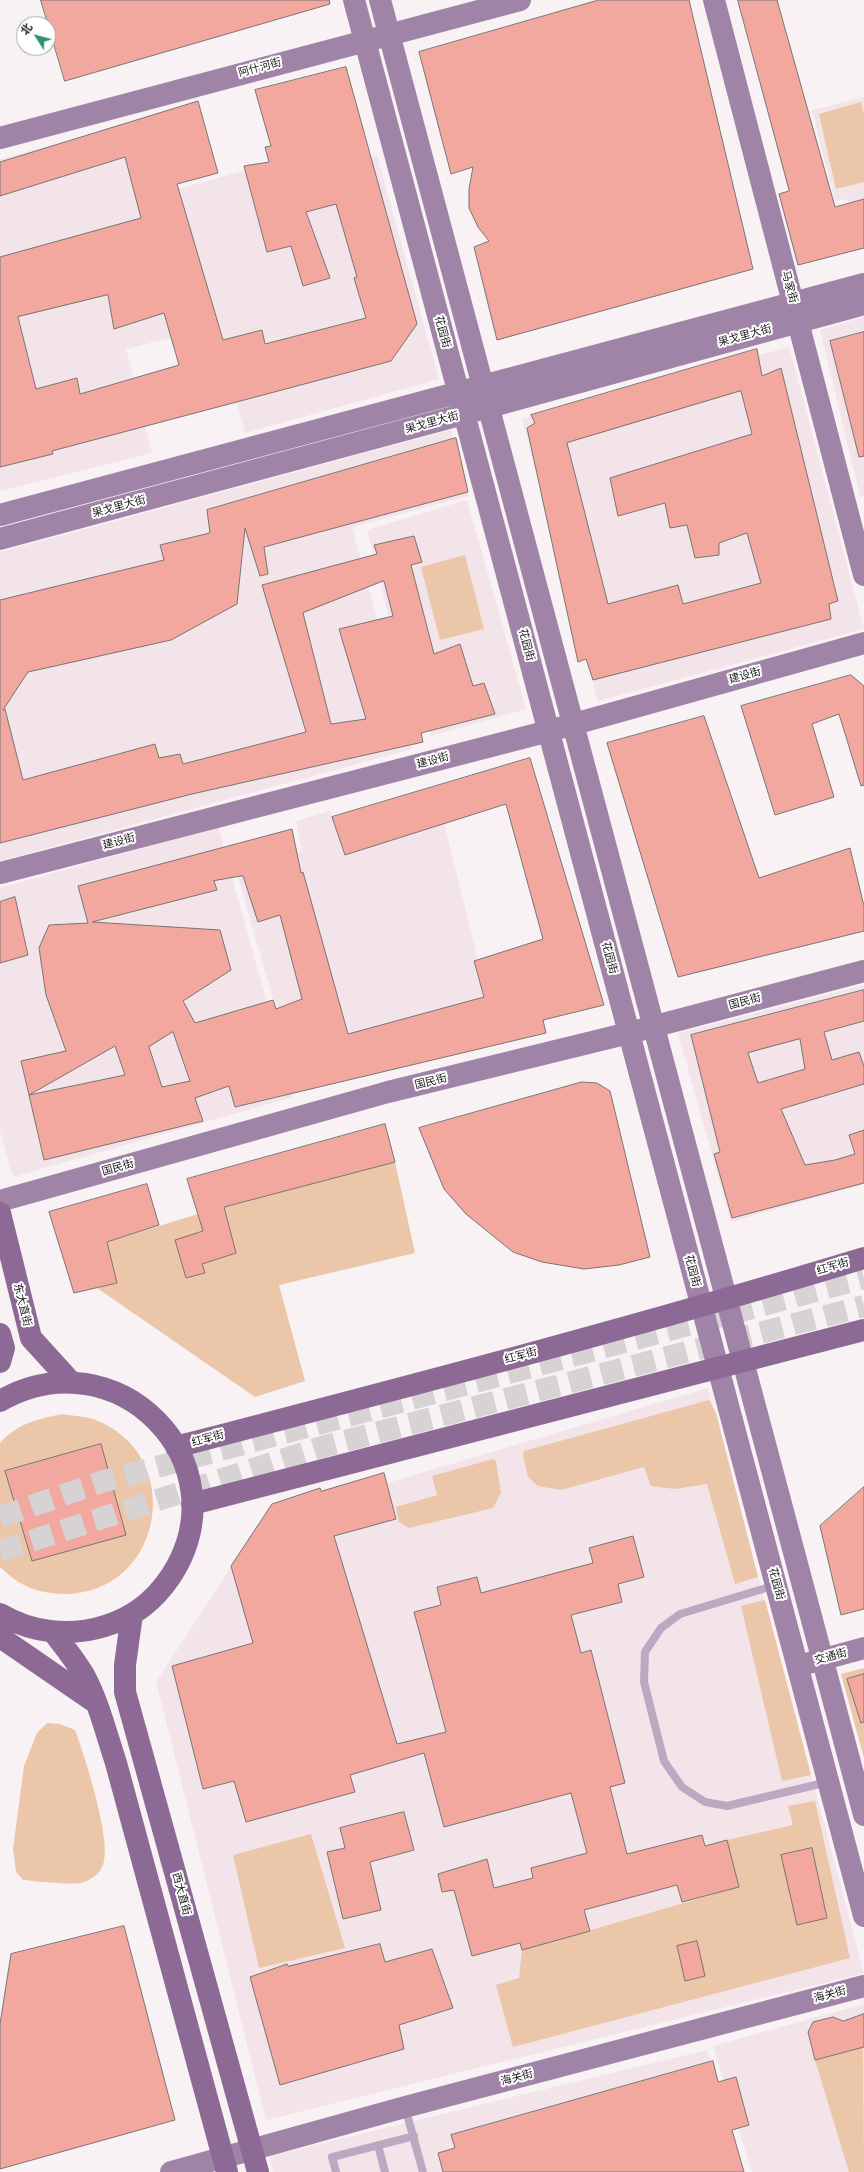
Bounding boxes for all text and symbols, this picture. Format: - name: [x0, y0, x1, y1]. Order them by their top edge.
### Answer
- north arrow: [16, 16, 56, 56]
- text: 北: [18, 21, 35, 38]
- street label: 阿什河街: [237, 56, 283, 80]
- street label: 马家街: [778, 269, 800, 305]
- street label: 花园街: [431, 314, 453, 350]
- street label: 果戈里大街: [717, 323, 773, 349]
- street label: 果戈里大街: [404, 410, 460, 436]
- street label: 果戈里大街: [91, 494, 147, 520]
- street label: 花园街: [515, 627, 537, 663]
- street label: 建设街: [727, 665, 763, 687]
- street label: 建设街: [415, 750, 451, 772]
- street label: 建设街: [101, 831, 137, 853]
- street label: 花园街: [598, 940, 620, 976]
- street label: 国民街: [727, 991, 763, 1013]
- street label: 国民街: [413, 1072, 449, 1092]
- street label: 国民街: [100, 1157, 136, 1179]
- street label: 花园街: [681, 1253, 703, 1289]
- street label: 红军街: [815, 1256, 851, 1278]
- street label: 东大直街: [10, 1282, 34, 1328]
- street label: 红军街: [503, 1345, 539, 1367]
- street label: 红军街: [190, 1428, 226, 1450]
- street label: 花园街: [765, 1566, 787, 1602]
- street label: 交通街: [813, 1646, 849, 1668]
- street label: 西大直街: [169, 1871, 193, 1917]
- street label: 海关街: [812, 1984, 848, 2006]
- street label: 海关街: [499, 2067, 535, 2089]

